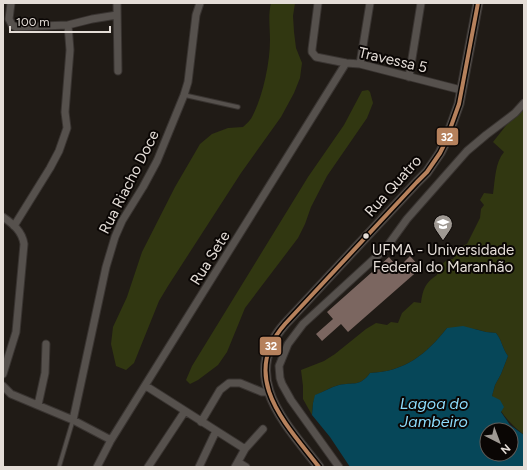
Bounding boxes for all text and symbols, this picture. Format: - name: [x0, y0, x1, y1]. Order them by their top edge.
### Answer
- scale bar: [10, 8, 110, 34]
- text: 100 m: [16, 15, 50, 29]
- street label: Travessa 5: [357, 43, 429, 77]
- street label: Rua Riacho Doce: [95, 127, 163, 237]
- line badge: 32: [436, 127, 459, 146]
- text: 32: [441, 131, 453, 144]
- street label: Rua Quatro: [361, 151, 425, 220]
- school or university icon: UFMA - Universidade Federal do Maranhão: [432, 213, 454, 241]
- street label: Rua Sete: [186, 228, 234, 288]
- unlabelled marker: [361, 231, 371, 241]
- place label: UFMA - Universidade Federal do Maranhão: [372, 241, 514, 276]
- line badge: 32: [259, 336, 282, 356]
- text: 32: [265, 340, 277, 353]
- water label: Lagoa do Jambeiro: [399, 394, 468, 431]
- north arrow: [479, 422, 519, 462]
- text: N: [498, 441, 513, 457]

